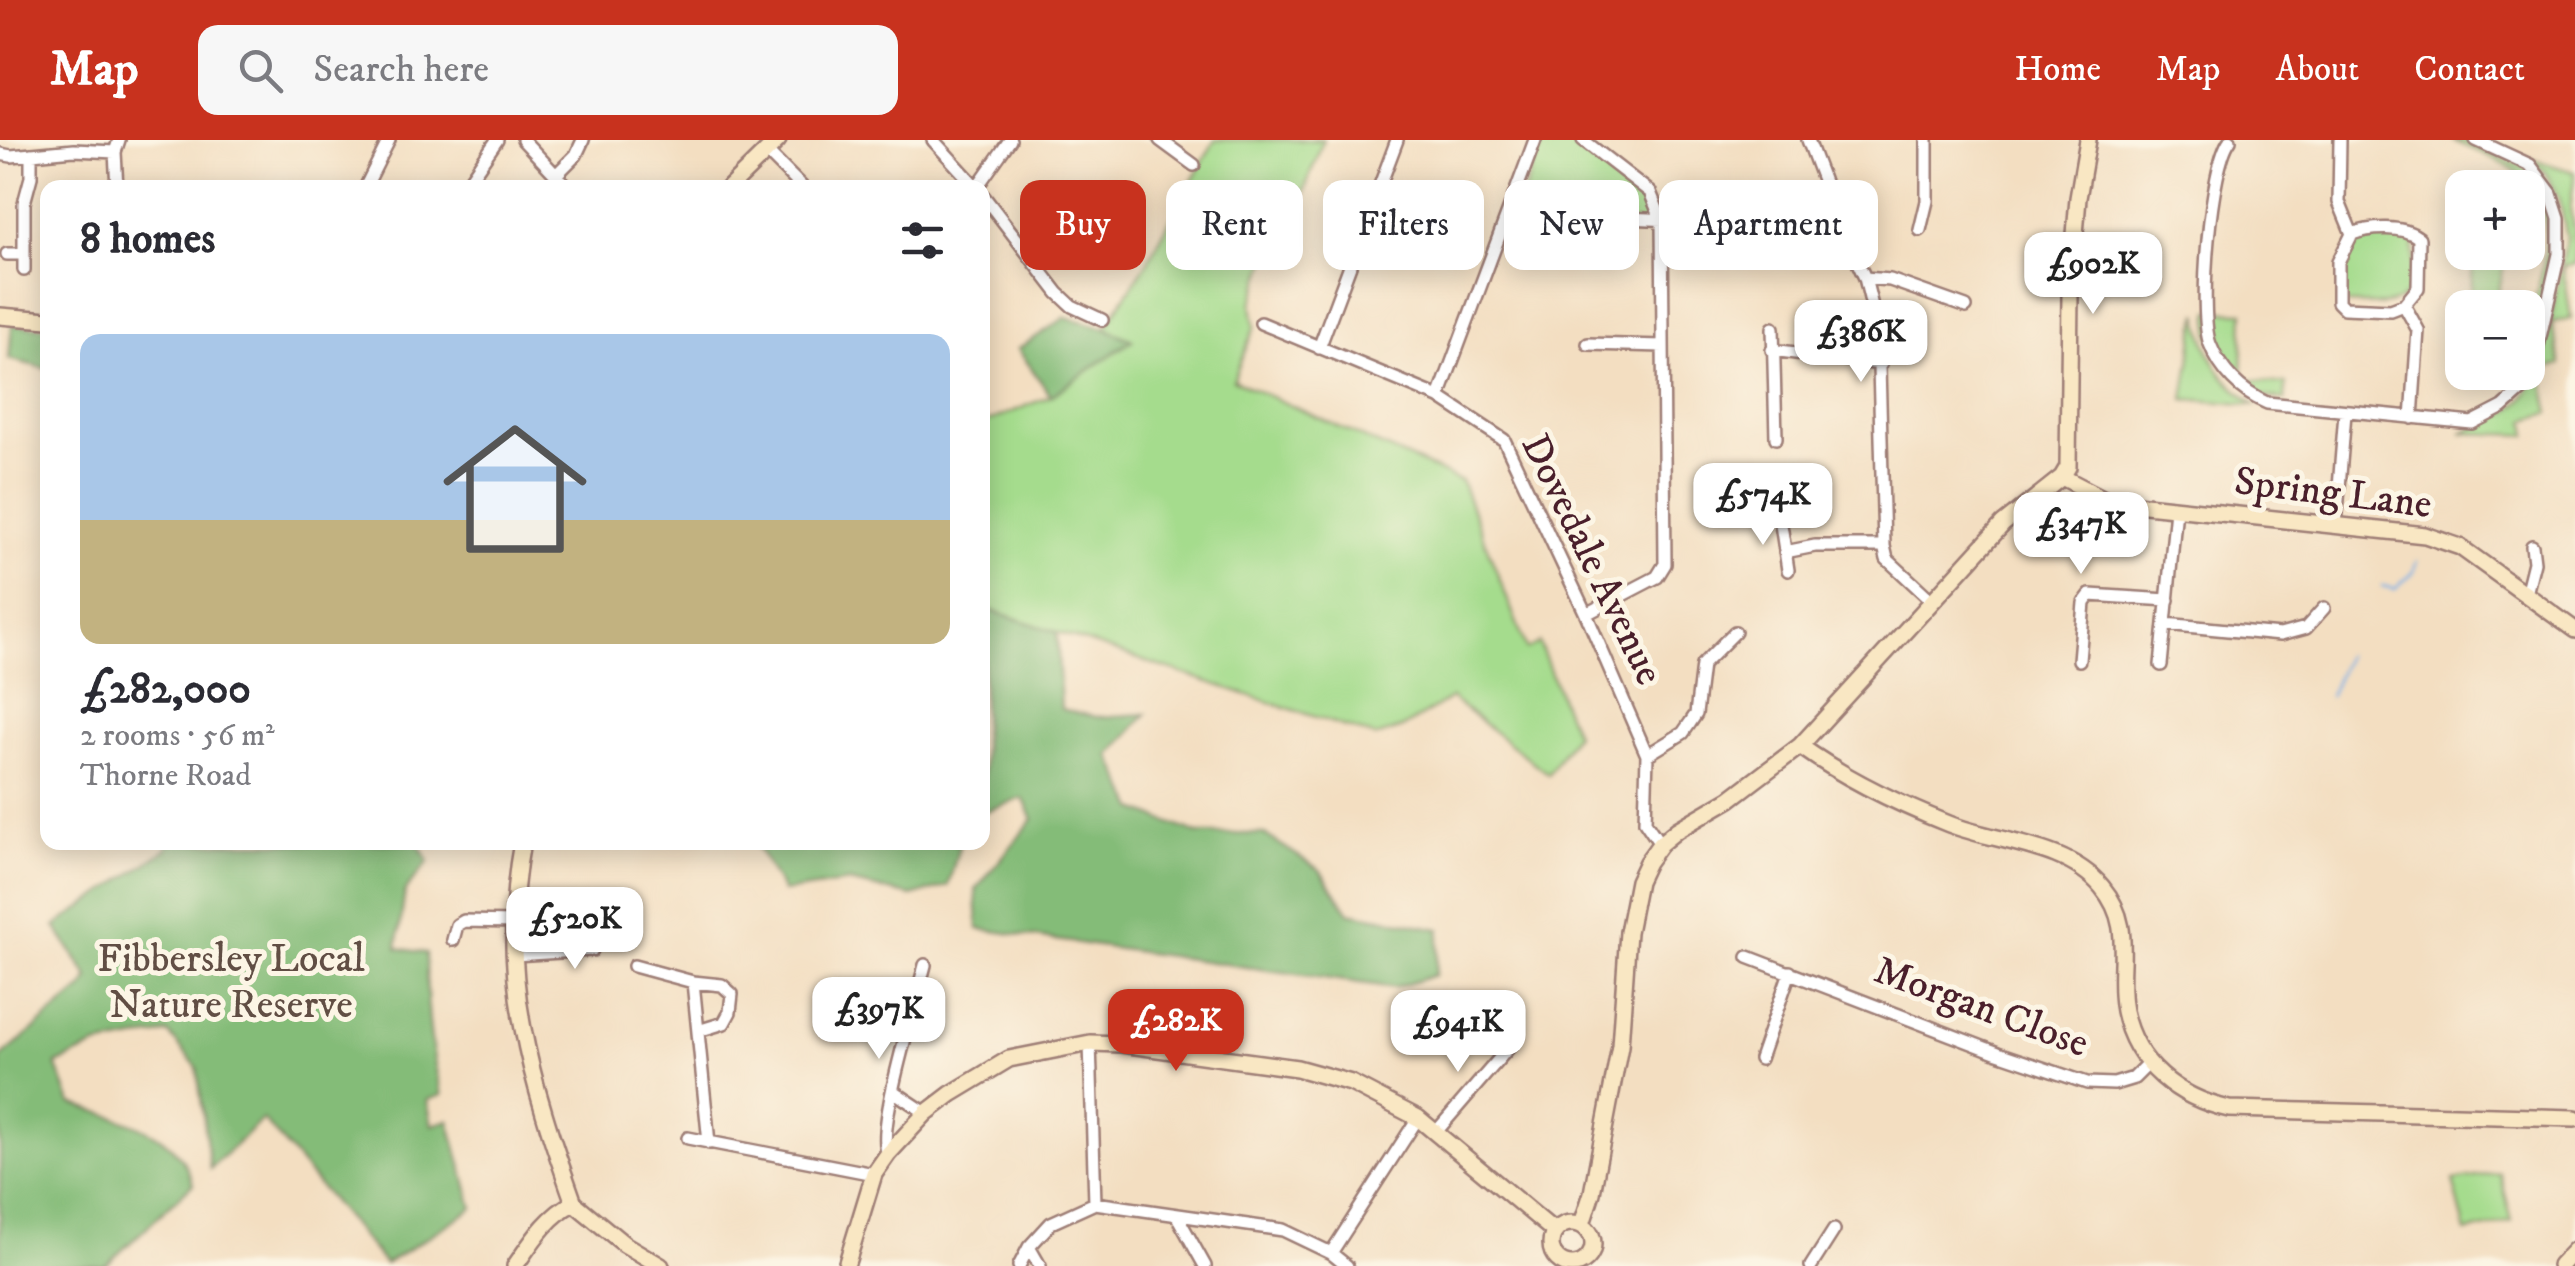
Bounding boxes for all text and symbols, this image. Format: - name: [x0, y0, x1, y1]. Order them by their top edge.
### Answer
- search box: [198, 25, 898, 115]
- text: Map: [50, 40, 138, 100]
- icon: search: [233, 43, 288, 98]
- text: Search here: [313, 46, 489, 94]
- text: Home: [2014, 48, 2101, 92]
- text: Map: [2156, 48, 2220, 92]
- text: About: [2275, 48, 2359, 92]
- text: Contact: [2414, 48, 2525, 92]
- map controls: [2445, 170, 2545, 390]
- button: +: [2445, 170, 2545, 270]
- chip: Buy: [1020, 180, 1146, 270]
- chip: Rent: [1166, 180, 1303, 270]
- chip: Filters: [1323, 180, 1484, 270]
- chip: New: [1504, 180, 1639, 270]
- chip: Apartment: [1659, 180, 1878, 270]
- icon: filters: [895, 213, 950, 268]
- text: 8 homes: [80, 214, 215, 266]
- pin: £902K: [2023, 232, 2163, 317]
- text: £902K: [2046, 244, 2140, 284]
- button: −: [2445, 290, 2545, 390]
- pin: £386K: [1791, 300, 1931, 385]
- text: £386K: [1816, 312, 1906, 352]
- icon: home: [425, 399, 605, 579]
- street label: Dovedale Avenue: [1509, 427, 1673, 693]
- street label: Spring Lane: [2232, 457, 2434, 531]
- pin: £574K: [1693, 463, 1833, 548]
- text: £574K: [1715, 475, 1811, 515]
- pin: £347K: [2011, 492, 2151, 577]
- text: £347K: [2036, 504, 2126, 544]
- text: £282,000: [80, 664, 251, 716]
- text: 2 rooms · 56 m²: [80, 716, 275, 756]
- text: Thorne Road: [80, 756, 251, 796]
- pin: £520K: [505, 887, 645, 972]
- text: £520K: [528, 899, 622, 939]
- park label: Fibbersley Local Nature Reserve: [97, 935, 365, 1031]
- street label: Morgan Close: [1867, 946, 2095, 1070]
- pin: £397K: [809, 977, 949, 1062]
- text: £397K: [834, 989, 924, 1029]
- pin: £282K: [1106, 989, 1246, 1074]
- pin: £941K: [1388, 990, 1528, 1075]
- text: £282K: [1130, 1001, 1222, 1041]
- text: £941K: [1413, 1002, 1503, 1042]

